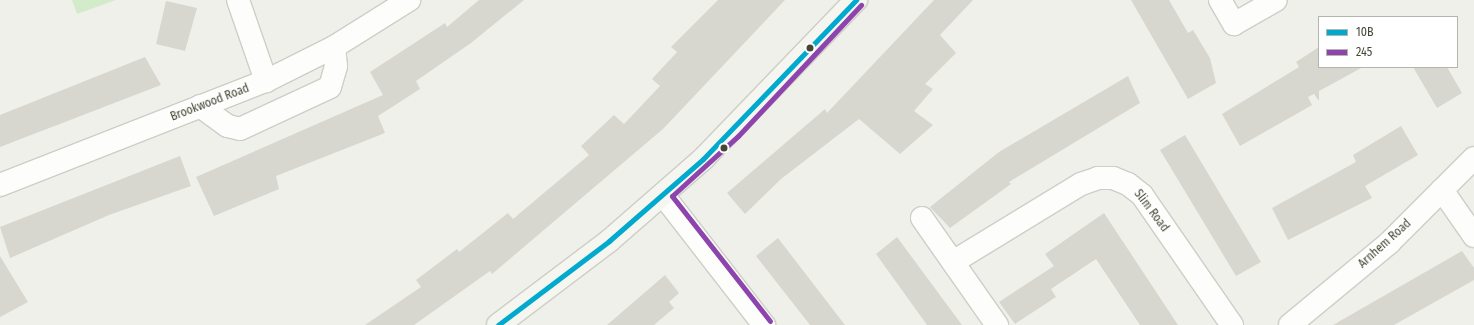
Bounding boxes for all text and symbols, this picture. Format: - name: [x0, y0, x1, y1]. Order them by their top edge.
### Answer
- legend: [1318, 16, 1458, 68]
- text: 10B: [1356, 25, 1374, 39]
- unlabelled marker: [805, 43, 815, 53]
- text: 245: [1356, 45, 1372, 59]
- street label: Brookwood Road: [169, 81, 251, 125]
- unlabelled marker: [719, 143, 729, 153]
- street label: Slim Road: [1130, 187, 1172, 235]
- street label: Arnhem Road: [1356, 217, 1414, 271]

